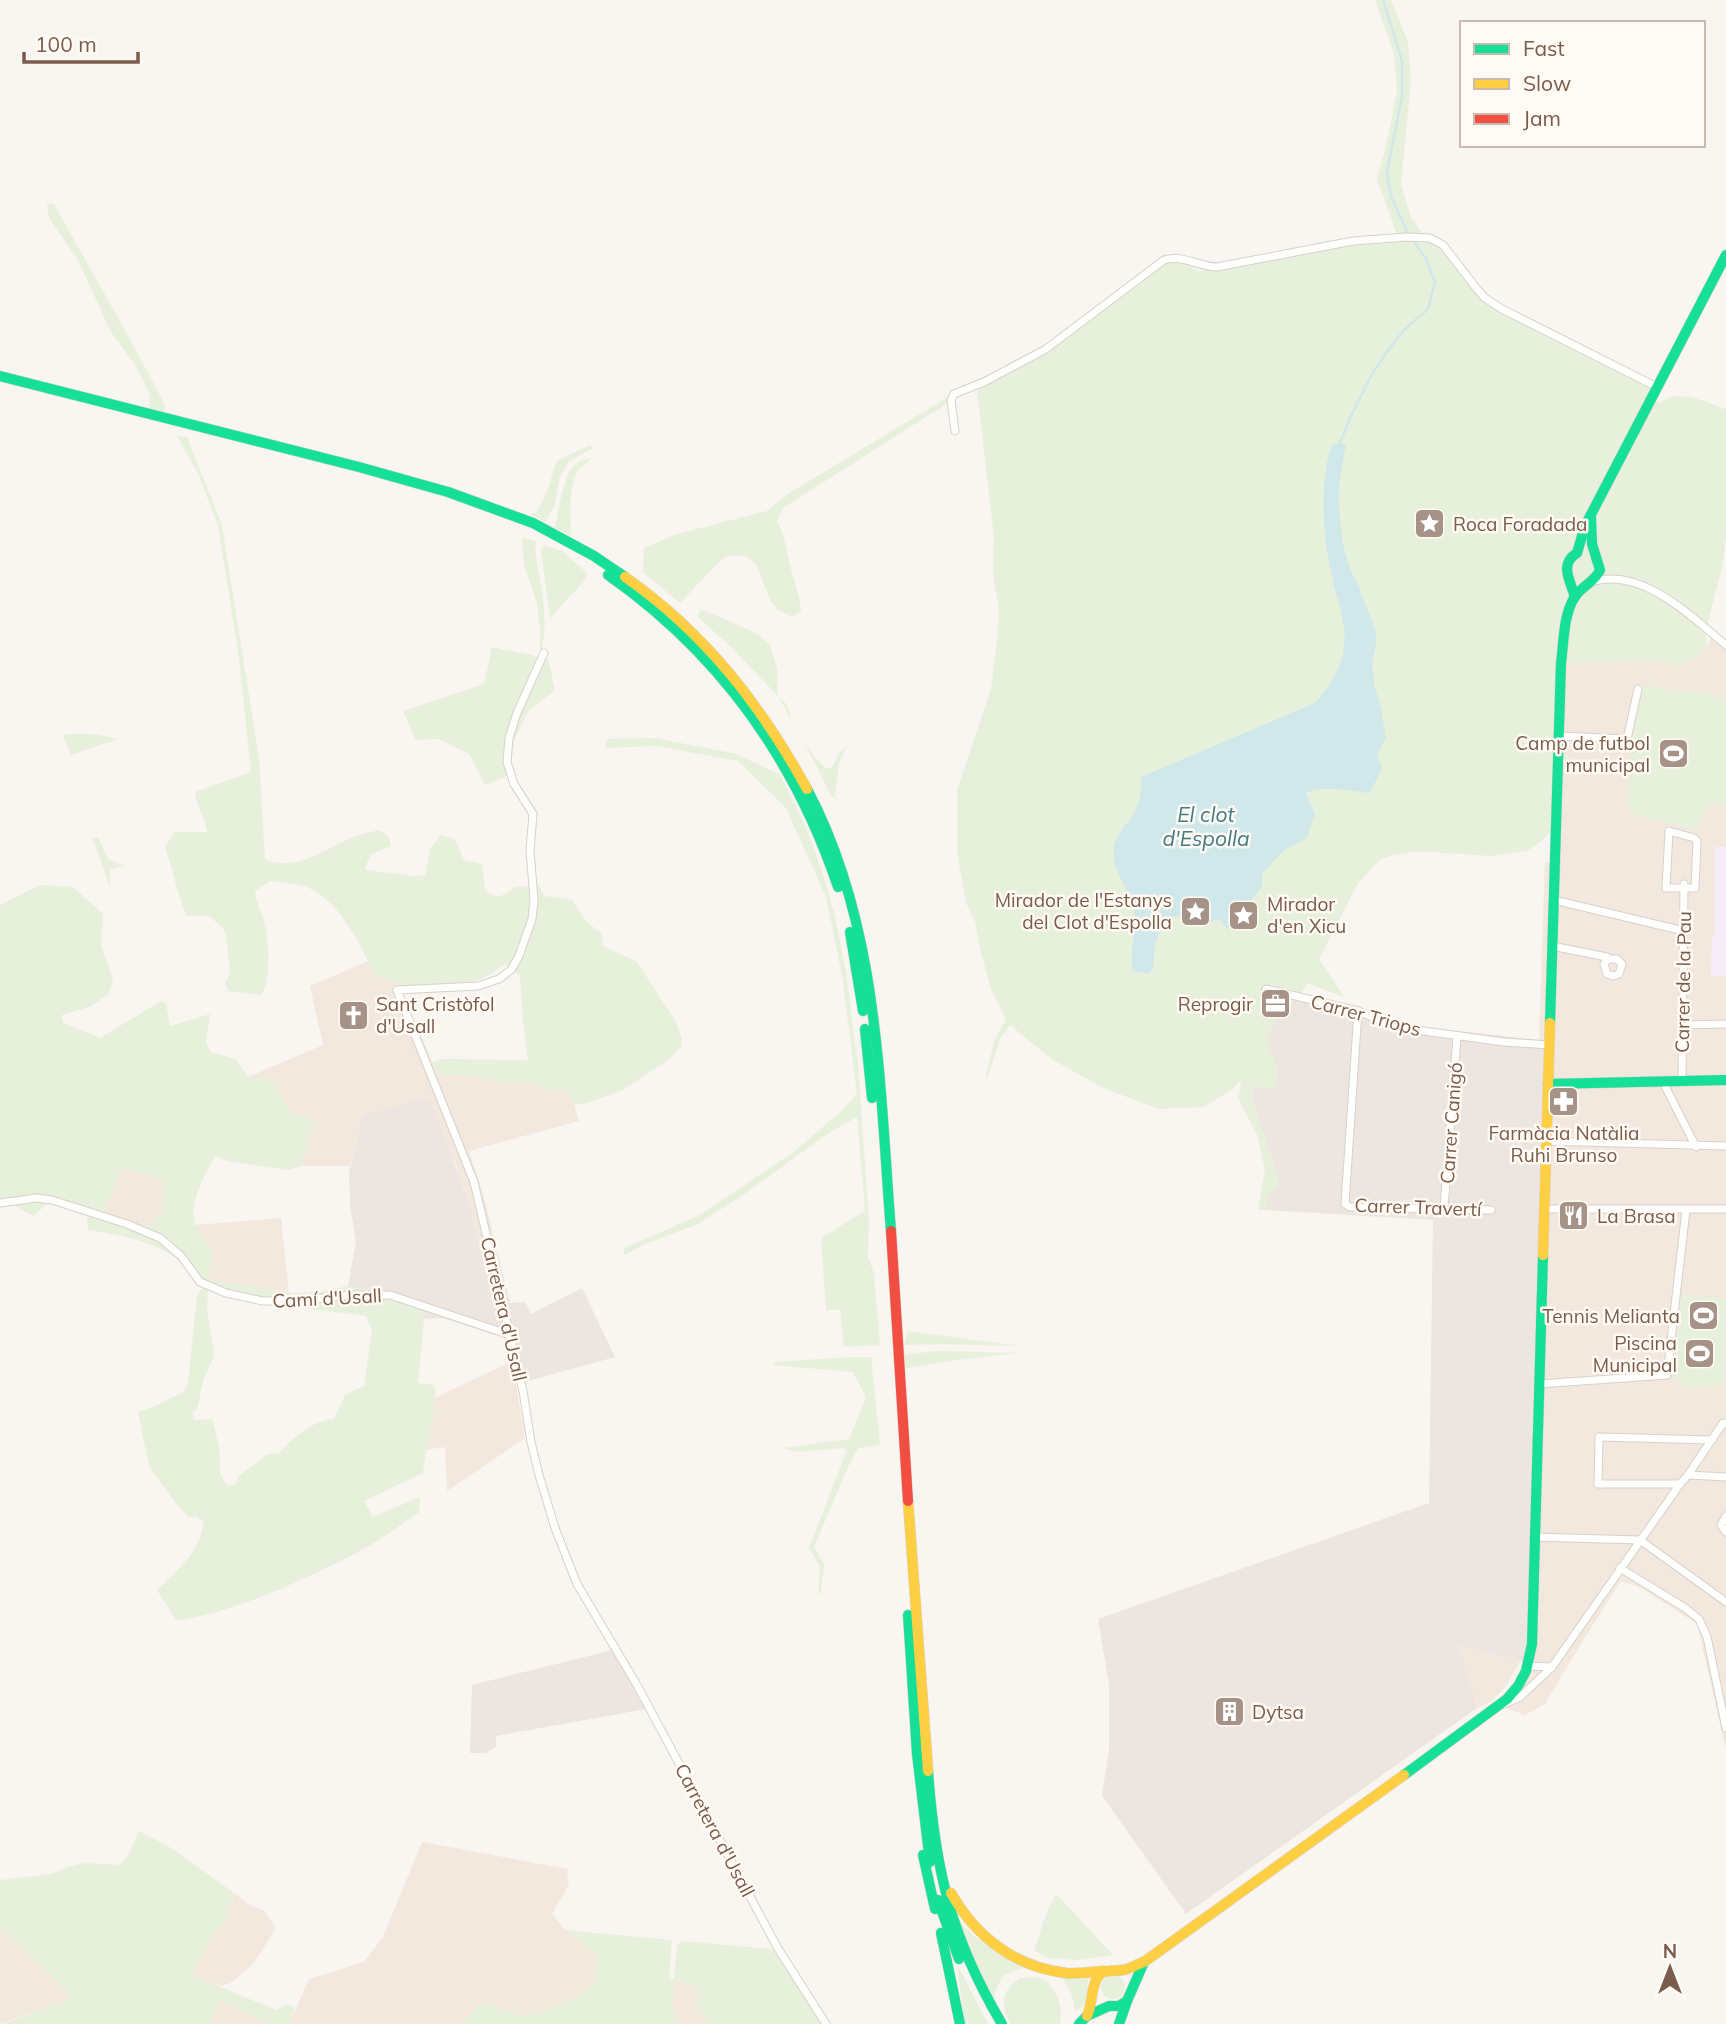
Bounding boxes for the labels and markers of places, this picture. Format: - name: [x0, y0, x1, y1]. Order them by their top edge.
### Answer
- place icon: Roca Foradada: [1413, 507, 1447, 541]
- place label: Roca Foradada: [1453, 512, 1587, 536]
- place label: Camp de futbol municipal: [1515, 731, 1650, 777]
- sports icon: Camp de futbol municipal: [1656, 737, 1690, 771]
- place label: Mirador de l'Estanys del Clot d'Espolla: [995, 888, 1172, 934]
- place label: Mirador d'en Xicu: [1267, 892, 1346, 938]
- place icon: Mirador de l'Estanys del Clot d'Espolla: [1178, 894, 1212, 928]
- place icon: Mirador d'en Xicu: [1227, 898, 1261, 932]
- office icon: Reprogir: [1259, 987, 1293, 1021]
- place label: Sant Cristòfol d'Usall: [376, 992, 495, 1038]
- place label: Reprogir: [1178, 992, 1253, 1016]
- church icon: Sant Cristòfol d'Usall: [336, 998, 370, 1032]
- pharmacy icon: Farmàcia Natàlia Ruhi Brunso: [1547, 1085, 1581, 1119]
- place label: Farmàcia Natàlia Ruhi Brunso: [1488, 1121, 1640, 1167]
- restaurant icon: La Brasa: [1557, 1199, 1591, 1233]
- place label: La Brasa: [1597, 1204, 1676, 1228]
- sports icon: Tennis Melianta: [1686, 1299, 1720, 1333]
- place label: Tennis Melianta: [1542, 1304, 1680, 1328]
- place label: Piscina Municipal: [1593, 1331, 1677, 1377]
- sports icon: Piscina Municipal: [1683, 1337, 1717, 1371]
- building icon: Dytsa: [1212, 1695, 1246, 1729]
- place label: Dytsa: [1252, 1700, 1304, 1724]

